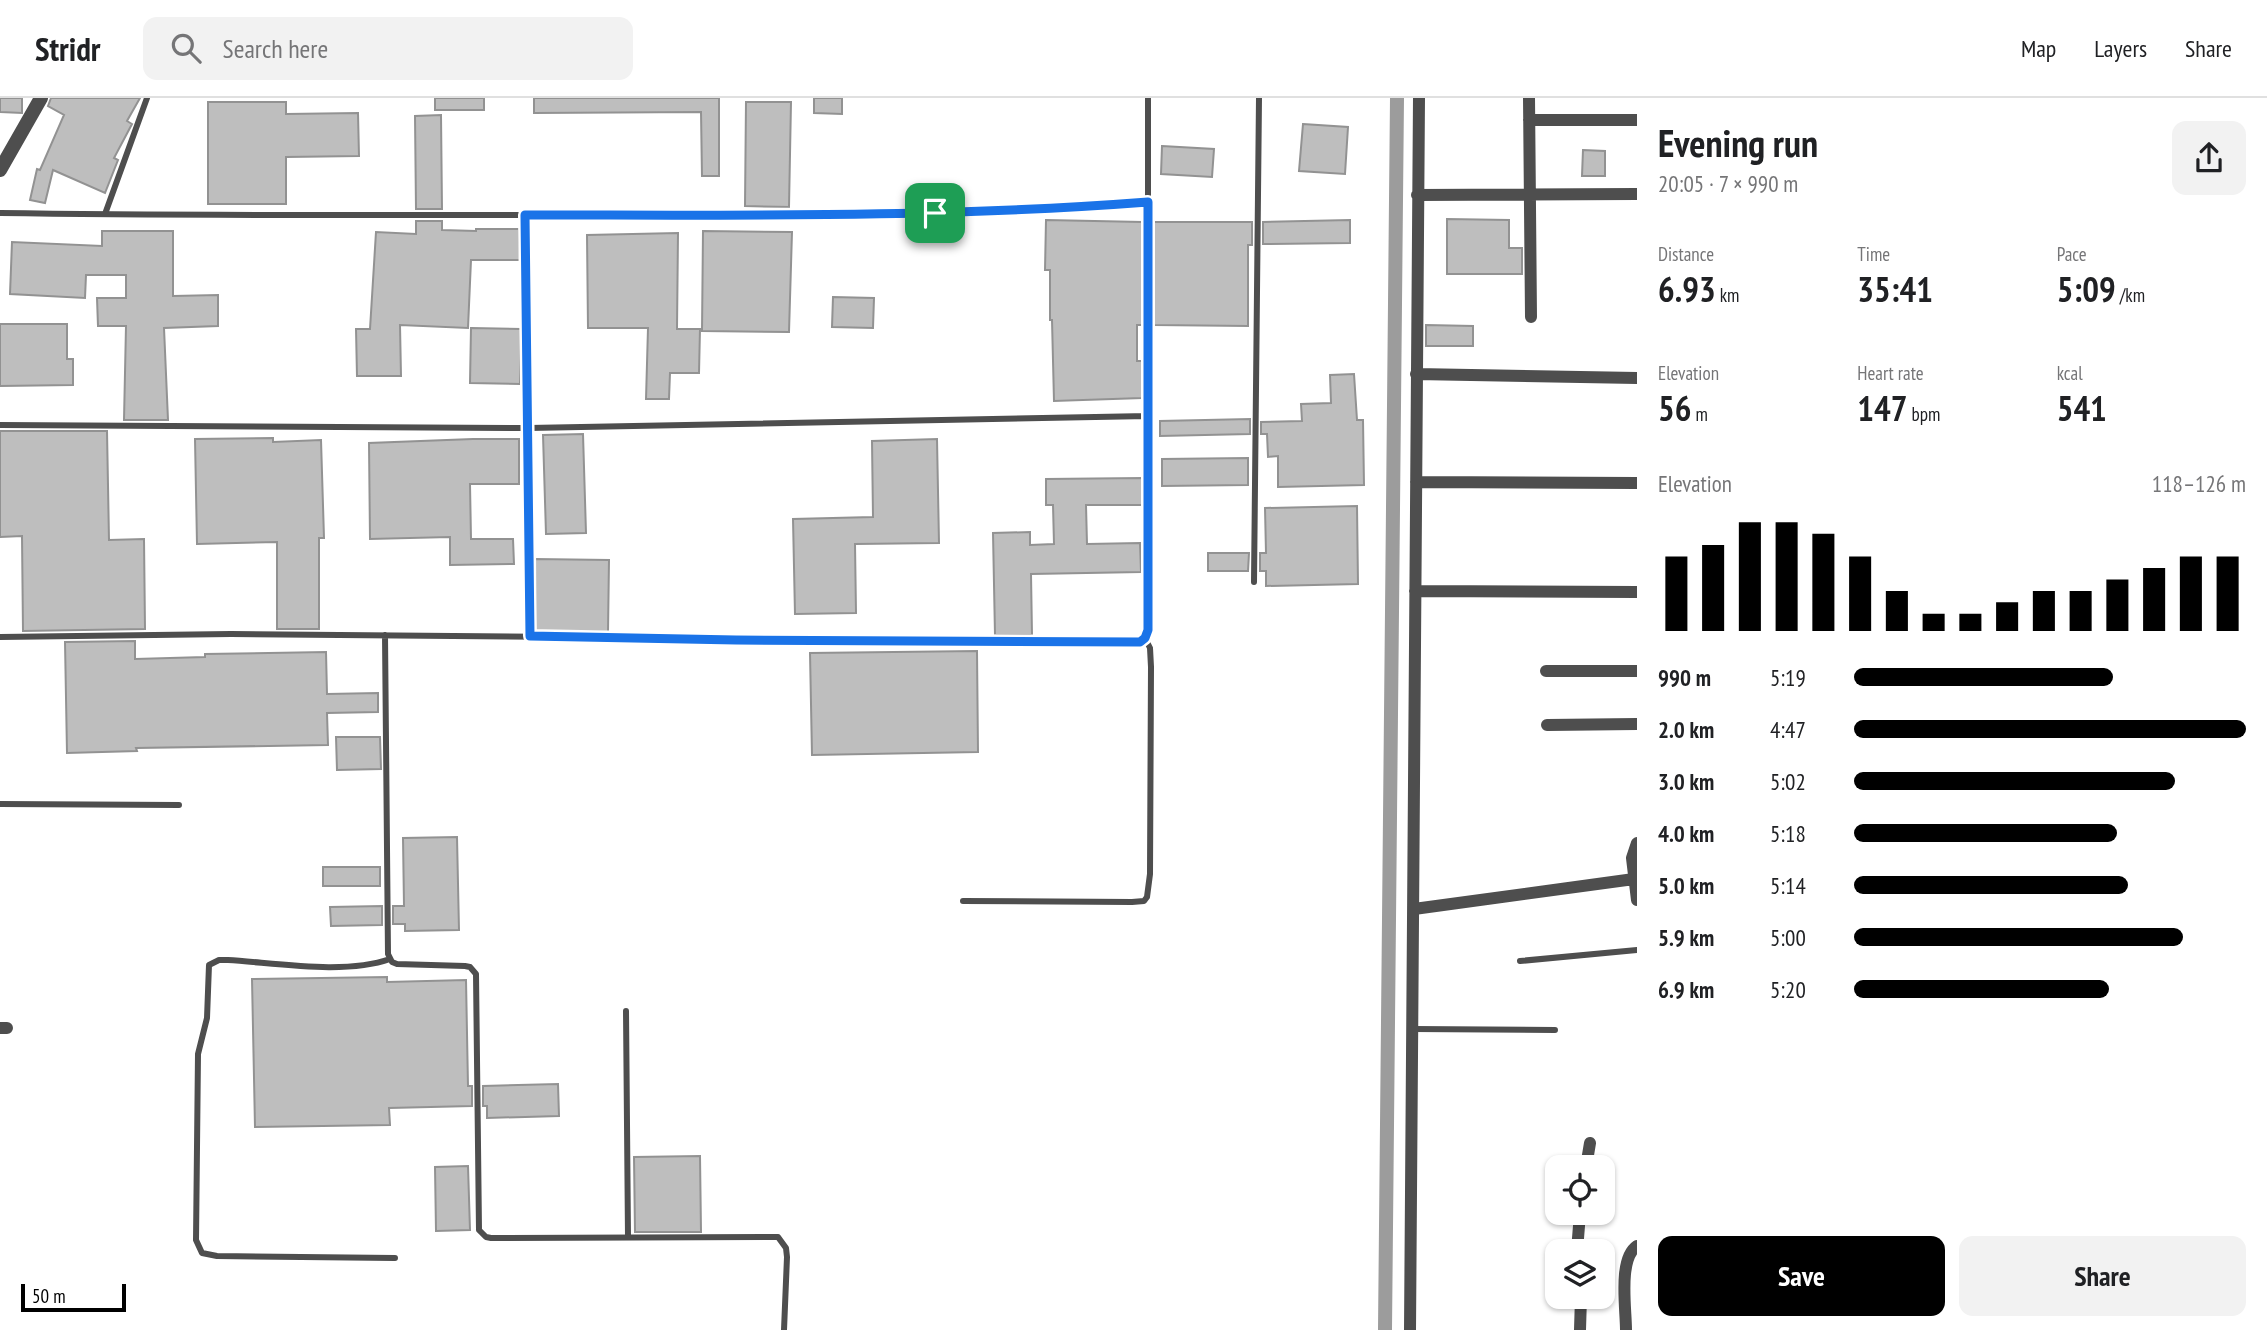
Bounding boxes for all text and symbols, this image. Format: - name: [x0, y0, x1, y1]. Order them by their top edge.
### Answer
- search box: [143, 17, 633, 80]
- text: Stridr: [35, 27, 101, 70]
- icon: search: [167, 29, 205, 67]
- text: Search here: [223, 32, 328, 65]
- text: Map: [2021, 33, 2056, 64]
- text: Layers: [2094, 33, 2147, 64]
- text: Share: [2185, 33, 2232, 64]
- text: Evening run: [1658, 118, 1818, 167]
- button: share: [2172, 121, 2246, 195]
- text: 20:05 · 7 × 990 m: [1658, 169, 1798, 198]
- pin: [905, 183, 965, 243]
- icon: arrive: [916, 194, 954, 232]
- text: Distance: [1658, 242, 1714, 266]
- text: Time: [1857, 242, 1890, 266]
- text: Pace: [2057, 242, 2087, 266]
- text: 6.93: [1658, 266, 1716, 312]
- text: 35:41: [1857, 266, 1933, 312]
- text: 5:09: [2057, 266, 2116, 312]
- text: km: [1716, 283, 1739, 307]
- text: /km: [2116, 283, 2145, 307]
- text: Elevation: [1658, 361, 1719, 385]
- text: Heart rate: [1857, 361, 1924, 385]
- text: kcal: [2057, 361, 2083, 385]
- text: 56: [1658, 385, 1691, 431]
- text: 147: [1857, 385, 1908, 431]
- text: 541: [2057, 385, 2107, 431]
- text: m: [1691, 402, 1708, 426]
- text: bpm: [1908, 402, 1940, 426]
- text: Elevation: [1658, 469, 1732, 498]
- text: 118–126 m: [2152, 469, 2246, 498]
- text: 990 m: [1658, 663, 1711, 692]
- text: 5:19: [1770, 663, 1806, 692]
- text: 2.0 km: [1658, 715, 1714, 744]
- text: 4:47: [1770, 715, 1806, 744]
- text: 3.0 km: [1658, 767, 1714, 796]
- text: 5:02: [1770, 767, 1806, 796]
- text: 4.0 km: [1658, 819, 1714, 848]
- text: 5:18: [1770, 819, 1806, 848]
- text: 5.0 km: [1658, 871, 1714, 900]
- text: 5:14: [1770, 871, 1806, 900]
- text: 5.9 km: [1658, 923, 1714, 952]
- text: 5:00: [1770, 923, 1806, 952]
- text: 6.9 km: [1658, 975, 1714, 1004]
- text: 5:20: [1770, 975, 1806, 1004]
- map controls: [1545, 1155, 1615, 1309]
- button: locate: [1545, 1155, 1615, 1225]
- button: Save: [1658, 1236, 1945, 1316]
- button: Share: [1959, 1236, 2246, 1316]
- button: layers: [1545, 1239, 1615, 1309]
- scale bar: [21, 1281, 126, 1313]
- text: 50 m: [32, 1284, 66, 1308]

